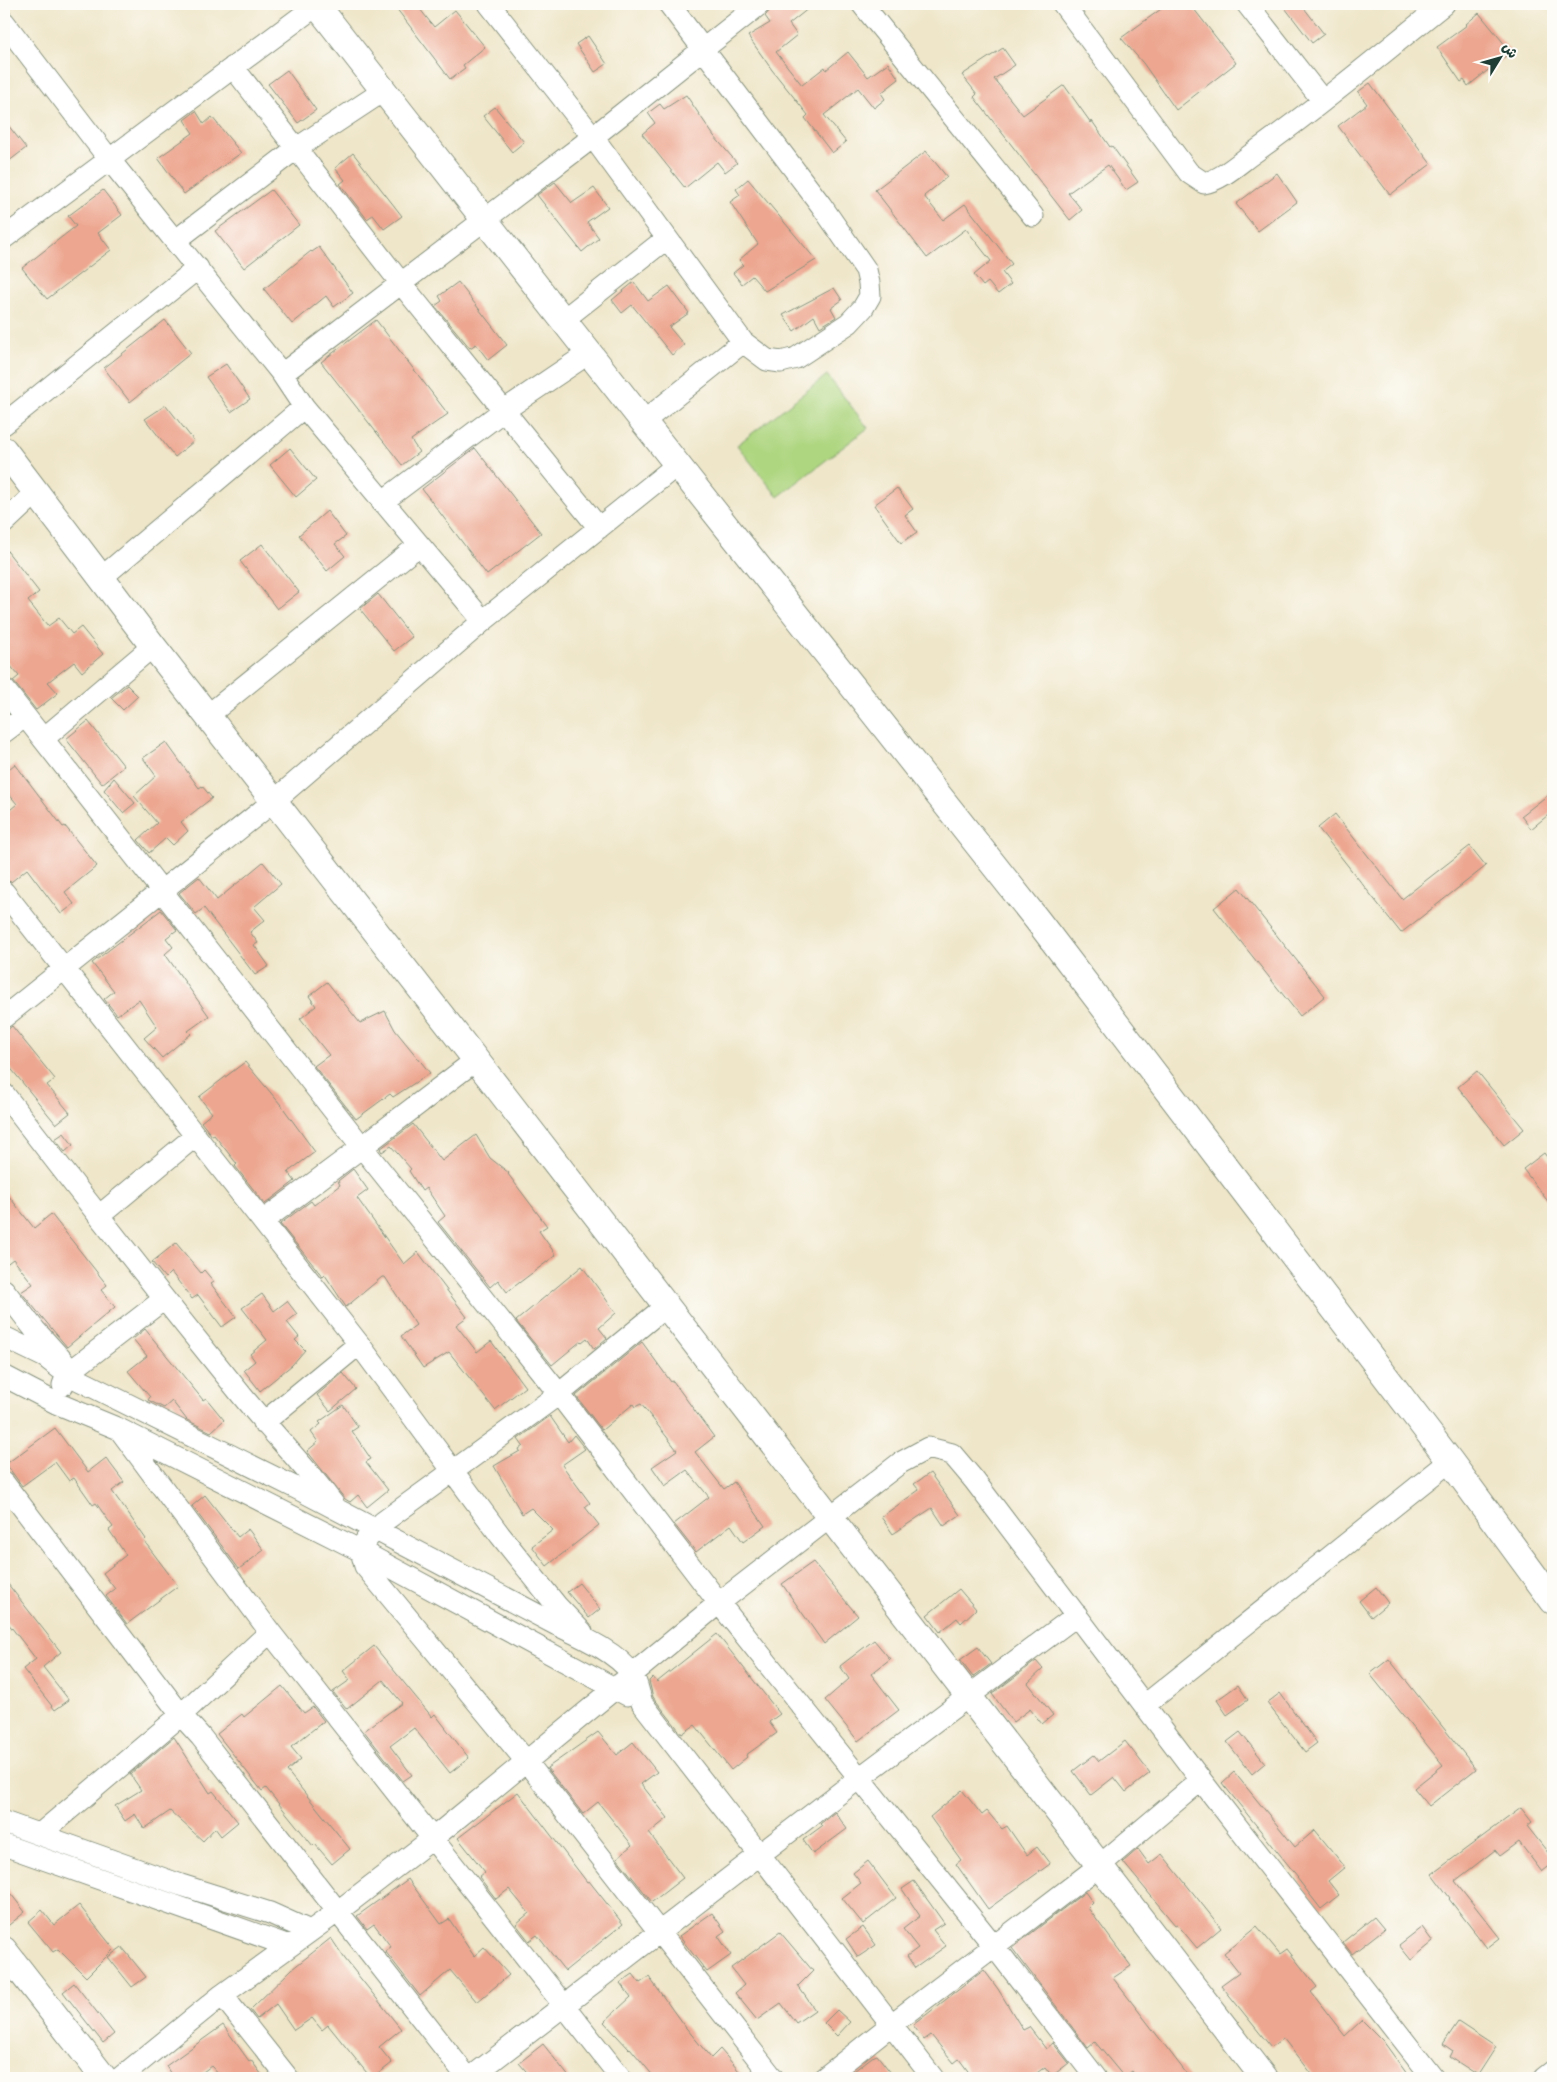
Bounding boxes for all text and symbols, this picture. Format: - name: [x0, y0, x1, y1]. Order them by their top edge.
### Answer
- north arrow: [1474, 32, 1524, 82]
- text: ش: [1499, 38, 1523, 62]

